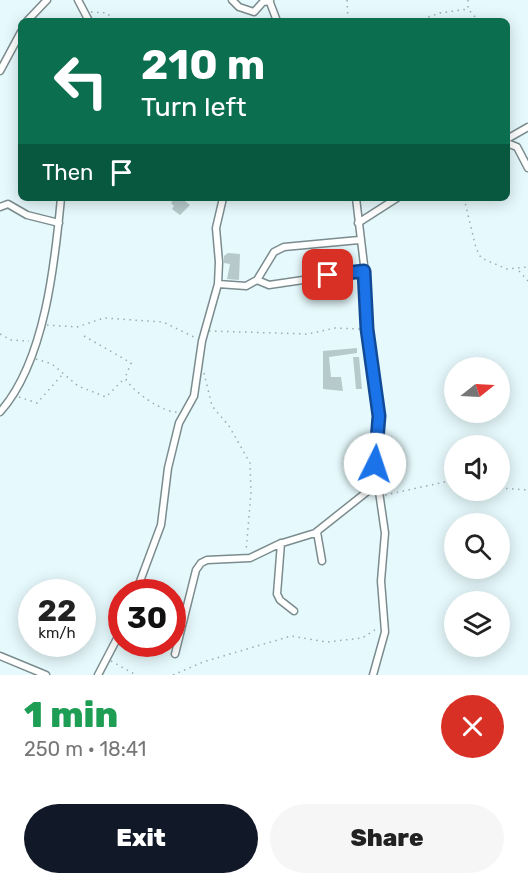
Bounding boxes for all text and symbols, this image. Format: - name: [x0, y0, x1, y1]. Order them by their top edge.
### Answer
- text: 210 m: [141, 40, 265, 90]
- icon: left: [42, 42, 120, 120]
- text: Turn left: [141, 91, 246, 123]
- icon: arrive: [105, 156, 138, 189]
- text: Then: [42, 159, 93, 186]
- pin: [302, 249, 353, 300]
- icon: arrive: [311, 258, 344, 291]
- north arrow: [444, 357, 510, 423]
- map controls: [444, 357, 510, 657]
- position arrow: [343, 432, 407, 496]
- button: sound: [444, 435, 510, 501]
- button: search: [444, 513, 510, 579]
- speed limit sign: 30: [108, 579, 186, 657]
- button: layers: [444, 591, 510, 657]
- text: 22: [38, 593, 77, 629]
- text: km/h: [38, 624, 76, 642]
- text: 1 min: [24, 693, 118, 736]
- button: close: [441, 695, 504, 758]
- text: 250 m · 18:41: [24, 737, 146, 761]
- button: Exit: [24, 804, 258, 873]
- button: Share: [270, 804, 504, 873]

